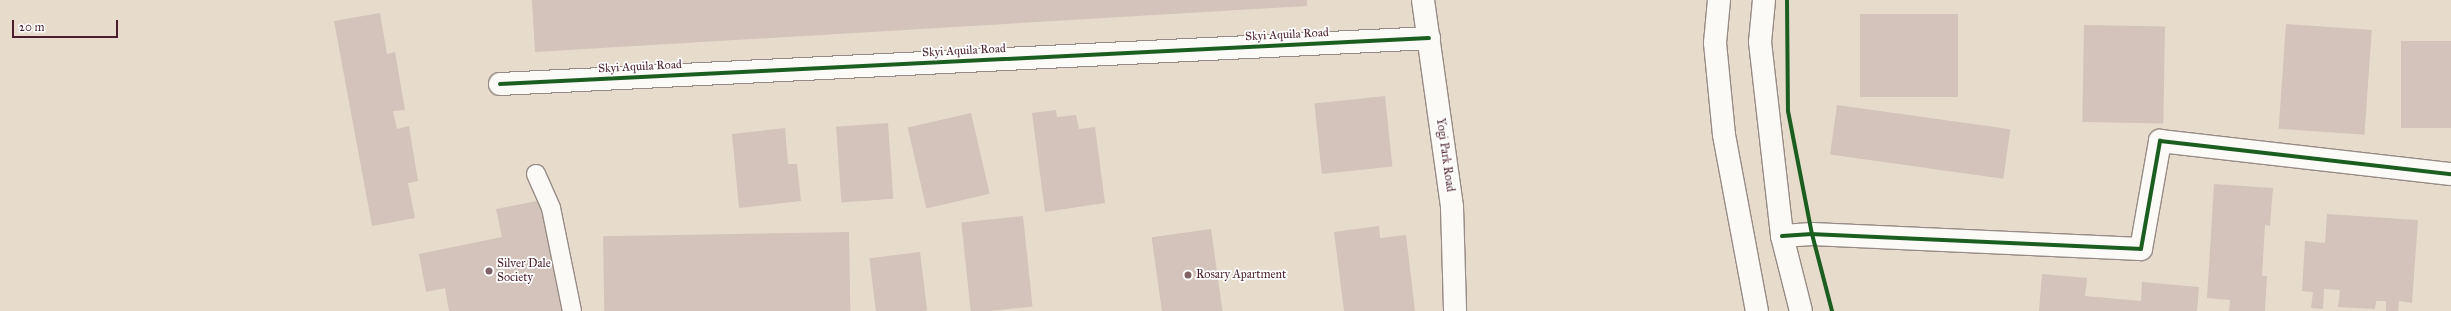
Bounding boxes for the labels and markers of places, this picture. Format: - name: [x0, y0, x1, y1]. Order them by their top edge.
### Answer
- place label: Silver Dale Society: [497, 257, 551, 285]
- marker: Silver Dale Society: [484, 266, 494, 276]
- place label: Rosary Apartment: [1196, 268, 1286, 282]
- marker: Rosary Apartment: [1183, 270, 1193, 280]

